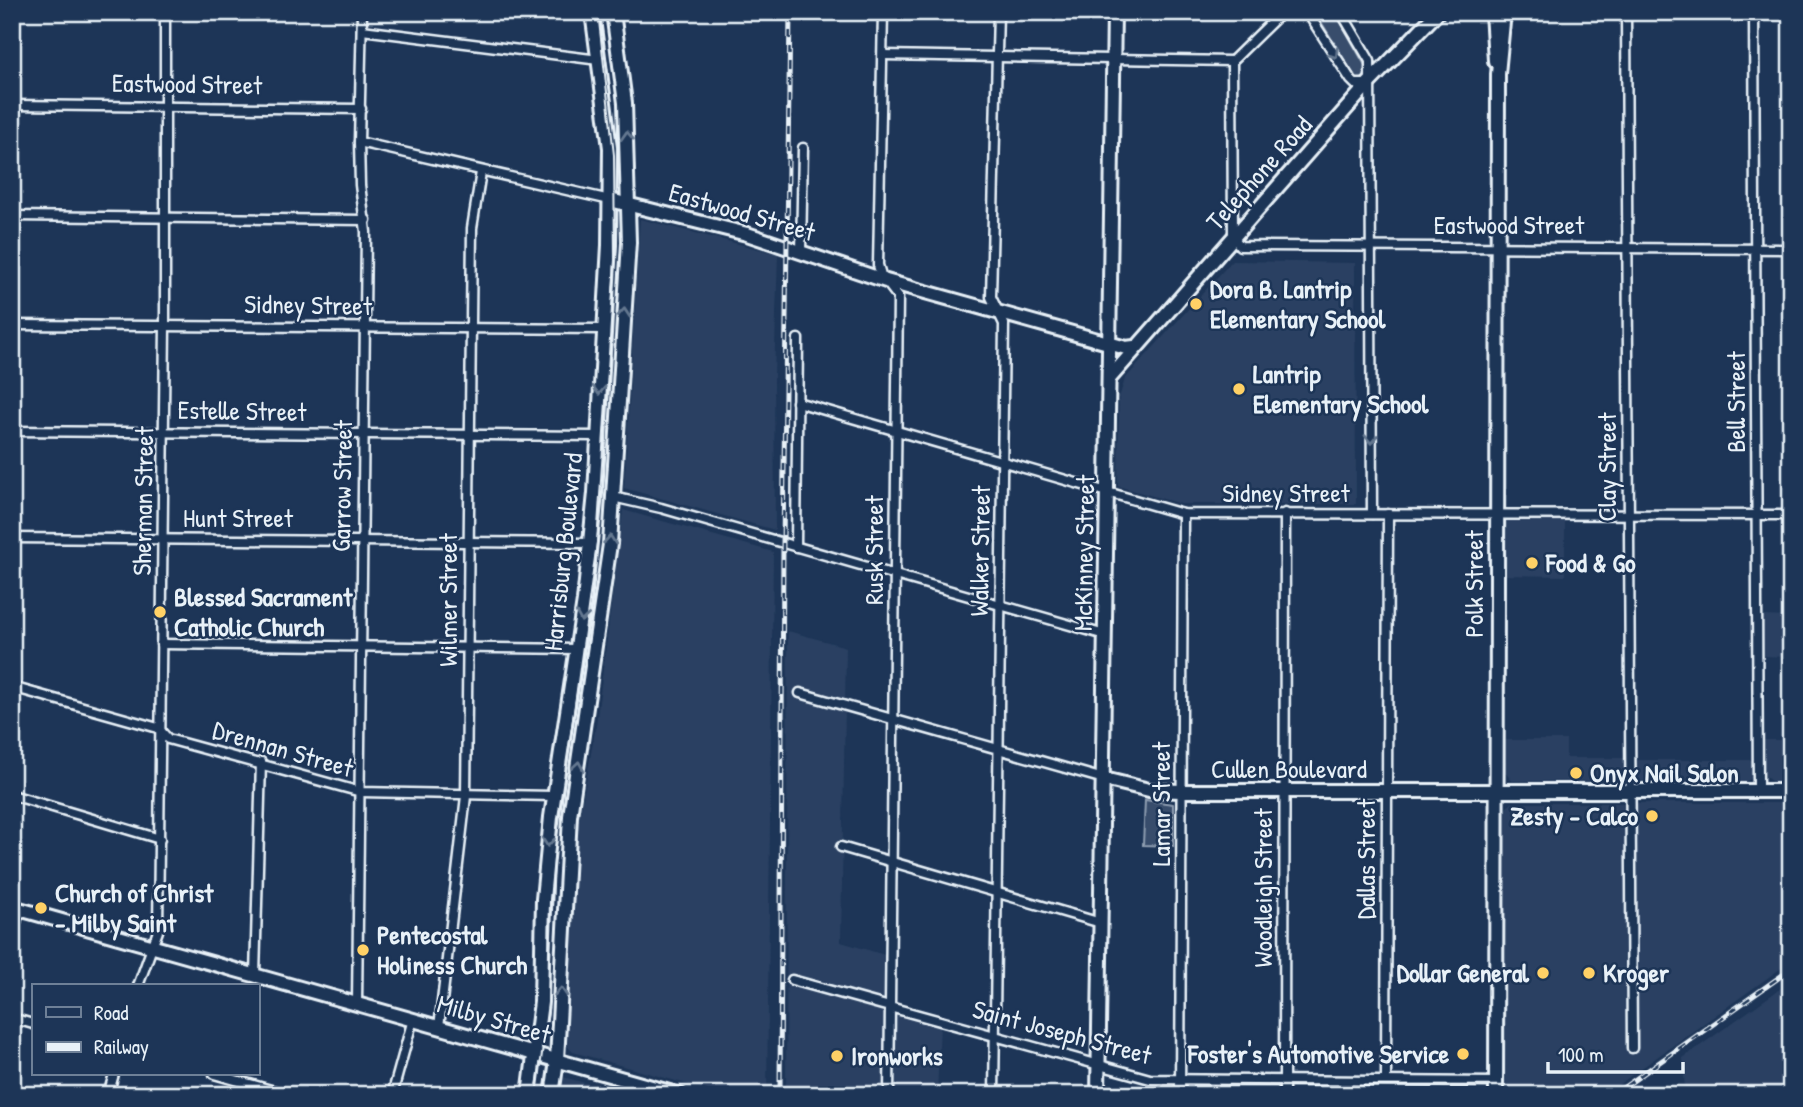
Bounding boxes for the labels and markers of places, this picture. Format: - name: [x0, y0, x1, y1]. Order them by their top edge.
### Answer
- place label: Dora B. Lantrip Elementary School: [1210, 271, 1387, 337]
- marker: Dora B. Lantrip Elementary School: [1188, 296, 1204, 312]
- place label: Lantrip Elementary School: [1253, 356, 1430, 422]
- marker: Lantrip Elementary School: [1231, 381, 1247, 397]
- place label: Food & Go: [1545, 545, 1636, 580]
- marker: Food & Go: [1524, 555, 1540, 571]
- place label: Blessed Sacrament Catholic Church: [174, 579, 353, 644]
- marker: Blessed Sacrament Catholic Church: [152, 604, 168, 620]
- place label: Onyx Nail Salon: [1590, 755, 1739, 791]
- marker: Onyx Nail Salon: [1568, 765, 1584, 781]
- place label: Zesty - Calco: [1510, 798, 1639, 834]
- marker: Zesty - Calco: [1644, 808, 1660, 824]
- place label: Church of Christ - Milby Saint: [55, 875, 214, 941]
- marker: Church of Christ - Milby Saint: [33, 900, 49, 916]
- place label: Pentecostal Holiness Church: [377, 917, 527, 982]
- marker: Pentecostal Holiness Church: [355, 942, 371, 958]
- place label: Dollar General: [1397, 955, 1530, 990]
- place label: Kroger: [1603, 955, 1670, 991]
- marker: Dollar General: [1535, 965, 1551, 981]
- marker: Kroger: [1581, 965, 1597, 981]
- place label: Foster's Automotive Service: [1187, 1036, 1450, 1071]
- place label: Ironworks: [851, 1038, 943, 1073]
- marker: Foster's Automotive Service: [1455, 1046, 1471, 1062]
- marker: Ironworks: [829, 1048, 845, 1064]

